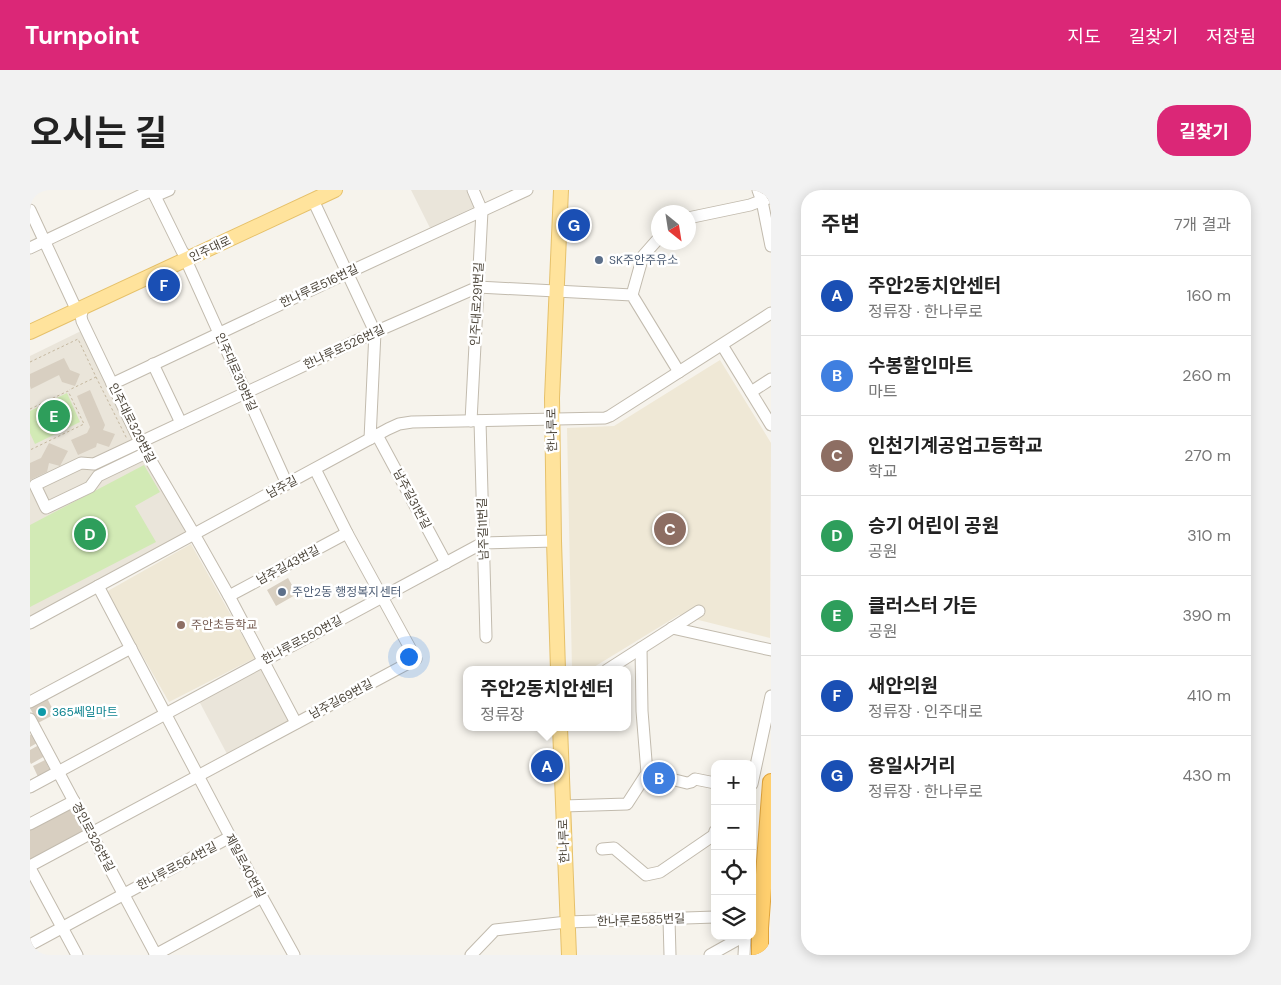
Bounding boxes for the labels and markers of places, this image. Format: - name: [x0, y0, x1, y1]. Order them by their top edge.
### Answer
- pin: G: [558, 206, 590, 244]
- place label: SK주안주유소: [609, 252, 678, 268]
- marker: SK주안주유소: [593, 254, 605, 266]
- pin: F: [148, 266, 180, 304]
- pin: E: [38, 397, 70, 435]
- pin: C: [654, 510, 686, 548]
- pin: D: [74, 515, 106, 553]
- place label: 주안2동 행정복지센터: [292, 584, 401, 600]
- marker: 주안2동 행정복지센터: [276, 586, 288, 598]
- place label: 주안초등학교: [191, 617, 257, 633]
- marker: 주안초등학교: [175, 619, 187, 631]
- place label: 365쎄일마트: [52, 704, 118, 720]
- marker: 365쎄일마트: [36, 706, 48, 718]
- pin: A: [531, 747, 563, 785]
- pin: B: [643, 759, 675, 797]

